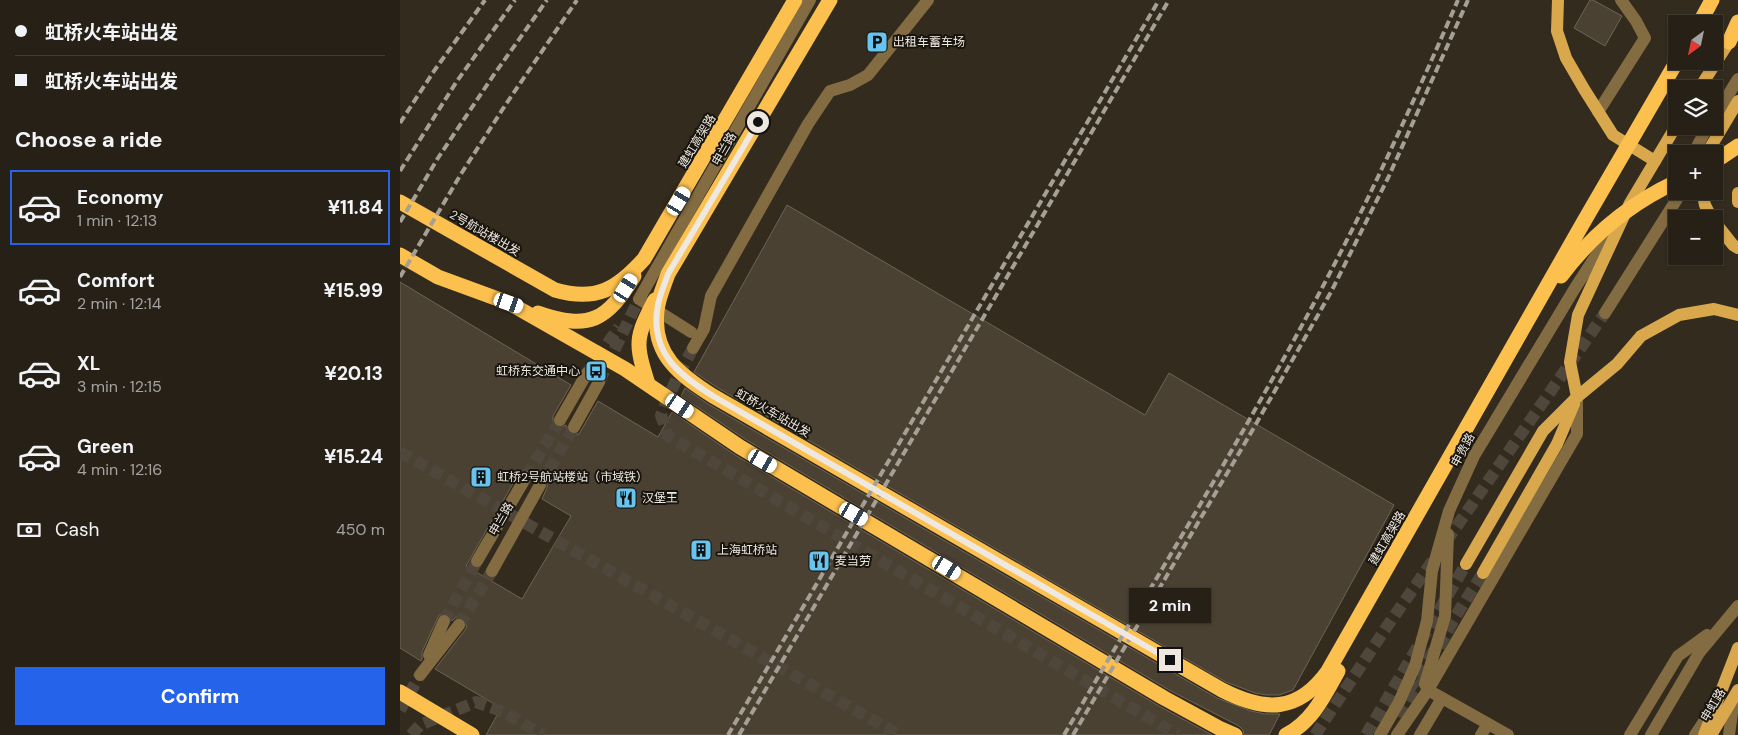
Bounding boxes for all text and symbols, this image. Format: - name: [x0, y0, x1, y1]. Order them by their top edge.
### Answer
- north arrow: [1668, 15, 1722, 70]
- map controls: [1668, 15, 1723, 265]
- text: 虹桥火车站出发: [45, 20, 178, 45]
- parking icon: 出租车蓄车场: [865, 30, 889, 54]
- place label: 出租车蓄车场: [893, 34, 965, 50]
- text: 虹桥火车站出发: [45, 69, 178, 94]
- button: layers: [1668, 80, 1723, 135]
- street label: 建虹高架路: [675, 111, 719, 171]
- route start: [747, 111, 769, 133]
- text: Choose a ride: [15, 125, 163, 154]
- street label: 申兰路: [708, 129, 740, 169]
- button: +: [1668, 145, 1723, 200]
- car: [664, 184, 693, 218]
- icon: car: [17, 185, 62, 230]
- text: Economy: [77, 185, 164, 210]
- text: ¥11.84: [328, 195, 383, 220]
- street label: 2号航站楼出发: [447, 206, 523, 260]
- text: 1 min · 12:13: [77, 210, 157, 231]
- button: −: [1668, 210, 1723, 265]
- icon: car: [17, 268, 62, 313]
- text: Comfort: [77, 268, 155, 293]
- car: [611, 271, 640, 305]
- text: ¥15.99: [324, 278, 383, 303]
- car: [492, 291, 525, 315]
- text: 2 min · 12:14: [77, 293, 162, 314]
- icon: car: [17, 351, 62, 396]
- text: XL: [77, 351, 100, 376]
- bus stop icon: 虹桥东交通中心: [584, 359, 608, 383]
- text: ¥20.13: [325, 361, 383, 386]
- place label: 虹桥东交通中心: [496, 363, 580, 379]
- text: 3 min · 12:15: [77, 376, 162, 397]
- street label: 虹桥火车站出发: [733, 385, 813, 441]
- car: [663, 391, 696, 421]
- street label: 申贵路: [1447, 430, 1479, 470]
- icon: car: [17, 434, 62, 479]
- text: Green: [77, 434, 134, 459]
- text: ¥15.24: [324, 444, 383, 469]
- car: [746, 447, 779, 475]
- text: 4 min · 12:16: [77, 459, 162, 480]
- building icon: 虹桥2号航站楼站（市域铁）: [469, 465, 493, 489]
- place label: 虹桥2号航站楼站（市域铁）: [497, 469, 648, 485]
- restaurant icon: 汉堡王: [614, 486, 638, 510]
- place label: 汉堡王: [642, 490, 678, 506]
- street label: 申兰路: [485, 499, 517, 539]
- car: [837, 500, 870, 528]
- street label: 建虹高架路: [1365, 508, 1409, 568]
- icon: cash: [15, 516, 43, 544]
- text: Cash: [55, 517, 99, 542]
- text: 450 m: [336, 519, 385, 540]
- building icon: 上海虹桥站: [689, 538, 713, 562]
- place label: 上海虹桥站: [717, 542, 777, 558]
- restaurant icon: 麦当劳: [807, 549, 831, 573]
- place label: 麦当劳: [835, 553, 871, 569]
- car: [930, 554, 963, 582]
- callout: 2 min: [1129, 588, 1211, 622]
- text: 2 min: [1149, 595, 1191, 616]
- route end: [1159, 649, 1181, 671]
- button: Confirm: [15, 667, 385, 725]
- street label: 申虹路: [1697, 685, 1729, 725]

